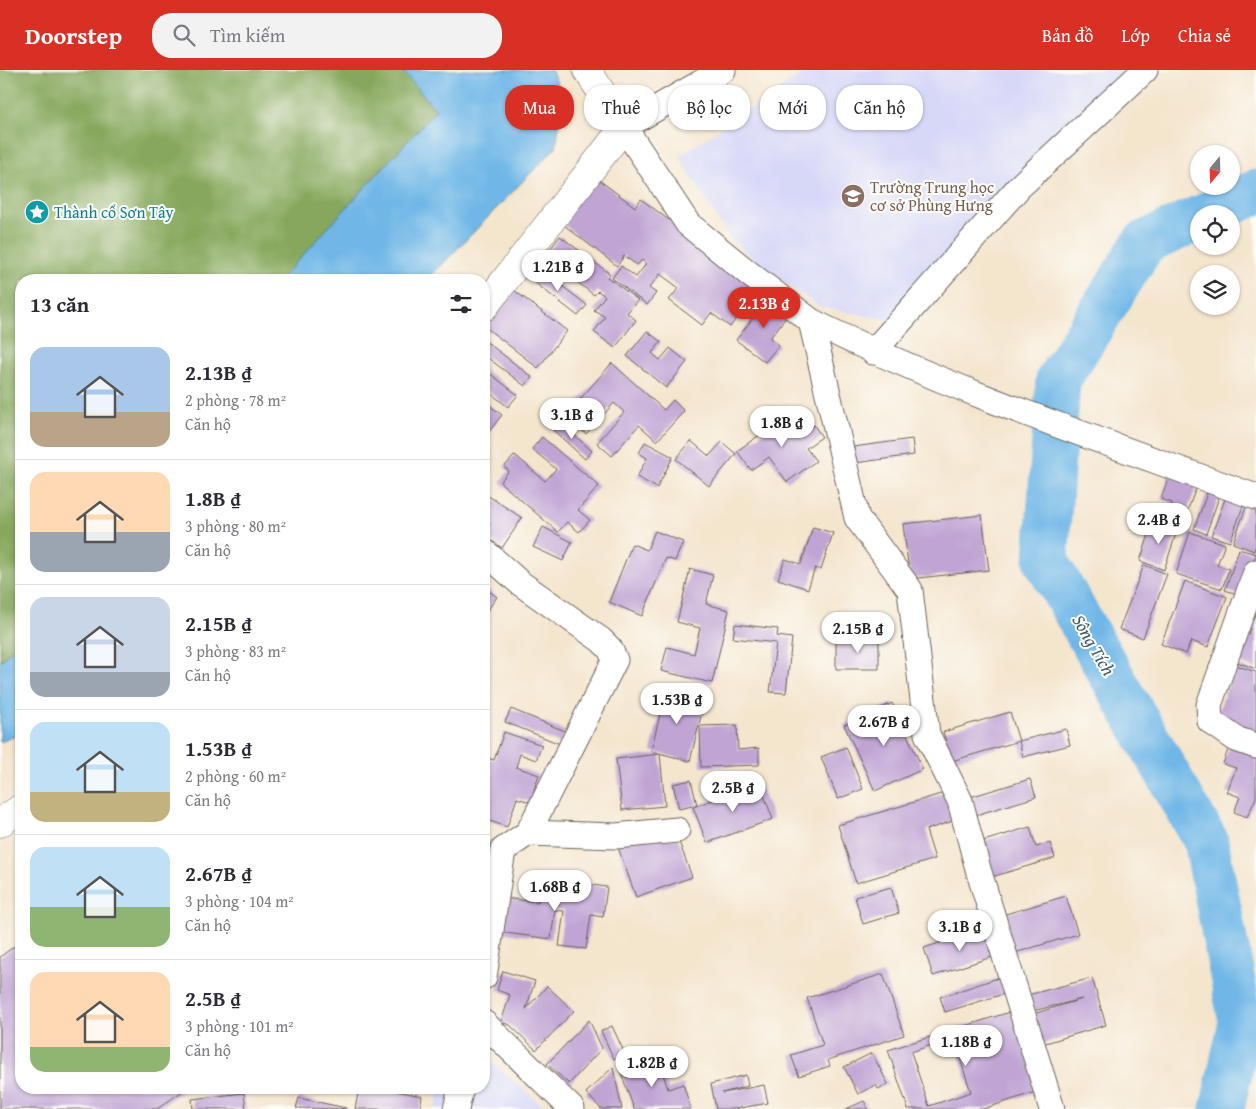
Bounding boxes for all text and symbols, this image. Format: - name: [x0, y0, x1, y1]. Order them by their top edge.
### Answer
- search box: [152, 13, 502, 58]
- text: Doorstep: [25, 18, 122, 53]
- icon: search: [170, 21, 198, 49]
- text: Tìm kiếm: [210, 21, 285, 49]
- text: Bản đồ: [1042, 22, 1094, 49]
- text: Lớp: [1122, 22, 1150, 49]
- text: Chia sẻ: [1178, 22, 1231, 49]
- chip: Mua: [505, 85, 574, 130]
- chip: Thuê: [584, 85, 658, 130]
- chip: Bộ lọc: [668, 85, 750, 130]
- chip: Mới: [760, 85, 826, 130]
- chip: Căn hộ: [836, 85, 923, 130]
- north arrow: [1190, 145, 1240, 195]
- map controls: [1190, 145, 1240, 315]
- place label: Trường Trung học cơ sở Phùng Hưng: [870, 175, 994, 217]
- school or university icon: Trường Trung học cơ sở Phùng Hưng: [840, 183, 866, 209]
- place icon: Thành cổ Sơn Tây: [24, 199, 50, 225]
- place label: Thành cổ Sơn Tây: [54, 200, 174, 224]
- button: locate: [1190, 205, 1240, 255]
- pin: 1.21B ₫: [512, 250, 604, 292]
- text: 1.21B ₫: [532, 254, 584, 278]
- button: layers: [1190, 265, 1240, 315]
- pin: 2.13B ₫: [718, 286, 810, 329]
- text: 13 căn: [30, 289, 89, 320]
- icon: filters: [447, 290, 475, 318]
- text: 2.13B ₫: [738, 291, 790, 315]
- text: 2.13B ₫: [185, 357, 252, 388]
- icon: home: [70, 367, 130, 427]
- text: 2 phòng · 78 m²: [185, 388, 286, 412]
- pin: 3.1B ₫: [531, 398, 613, 440]
- text: 3.1B ₫: [551, 402, 593, 426]
- pin: 1.8B ₫: [741, 406, 823, 448]
- text: 1.8B ₫: [761, 410, 803, 434]
- text: Căn hộ: [185, 412, 231, 436]
- text: 1.8B ₫: [185, 483, 241, 514]
- icon: home: [70, 492, 130, 552]
- pin: 2.4B ₫: [1118, 502, 1200, 545]
- text: 2.4B ₫: [1138, 507, 1180, 531]
- text: 3 phòng · 80 m²: [185, 514, 286, 538]
- text: Căn hộ: [185, 538, 231, 562]
- text: 2.15B ₫: [185, 608, 252, 639]
- water label: Sông Tích: [1066, 609, 1122, 681]
- pin: 2.15B ₫: [812, 612, 904, 654]
- text: 2.15B ₫: [832, 616, 884, 640]
- icon: home: [70, 617, 130, 677]
- text: 3 phòng · 83 m²: [185, 639, 286, 663]
- text: Căn hộ: [185, 663, 231, 687]
- pin: 1.53B ₫: [631, 682, 723, 725]
- text: 1.53B ₫: [651, 687, 703, 711]
- pin: 2.67B ₫: [838, 704, 930, 747]
- text: 2.67B ₫: [858, 709, 910, 733]
- text: 1.53B ₫: [185, 733, 252, 764]
- icon: home: [70, 742, 130, 802]
- text: 2 phòng · 60 m²: [185, 764, 286, 788]
- pin: 2.5B ₫: [692, 770, 774, 813]
- text: 2.5B ₫: [712, 775, 754, 799]
- text: Căn hộ: [185, 788, 231, 812]
- text: 2.67B ₫: [185, 858, 252, 889]
- icon: home: [70, 867, 130, 927]
- pin: 1.68B ₫: [509, 870, 601, 912]
- text: 1.68B ₫: [529, 874, 581, 898]
- text: 3 phòng · 104 m²: [185, 889, 294, 913]
- pin: 3.1B ₫: [919, 910, 1001, 952]
- text: Căn hộ: [185, 913, 231, 937]
- text: 3.1B ₫: [939, 914, 981, 938]
- text: 2.5B ₫: [185, 983, 241, 1014]
- icon: home: [70, 992, 130, 1052]
- text: 3 phòng · 101 m²: [185, 1014, 294, 1038]
- pin: 1.18B ₫: [920, 1024, 1012, 1067]
- text: 1.18B ₫: [940, 1029, 992, 1053]
- text: Căn hộ: [185, 1038, 231, 1062]
- pin: 1.82B ₫: [606, 1046, 698, 1088]
- text: 1.82B ₫: [626, 1050, 678, 1074]

